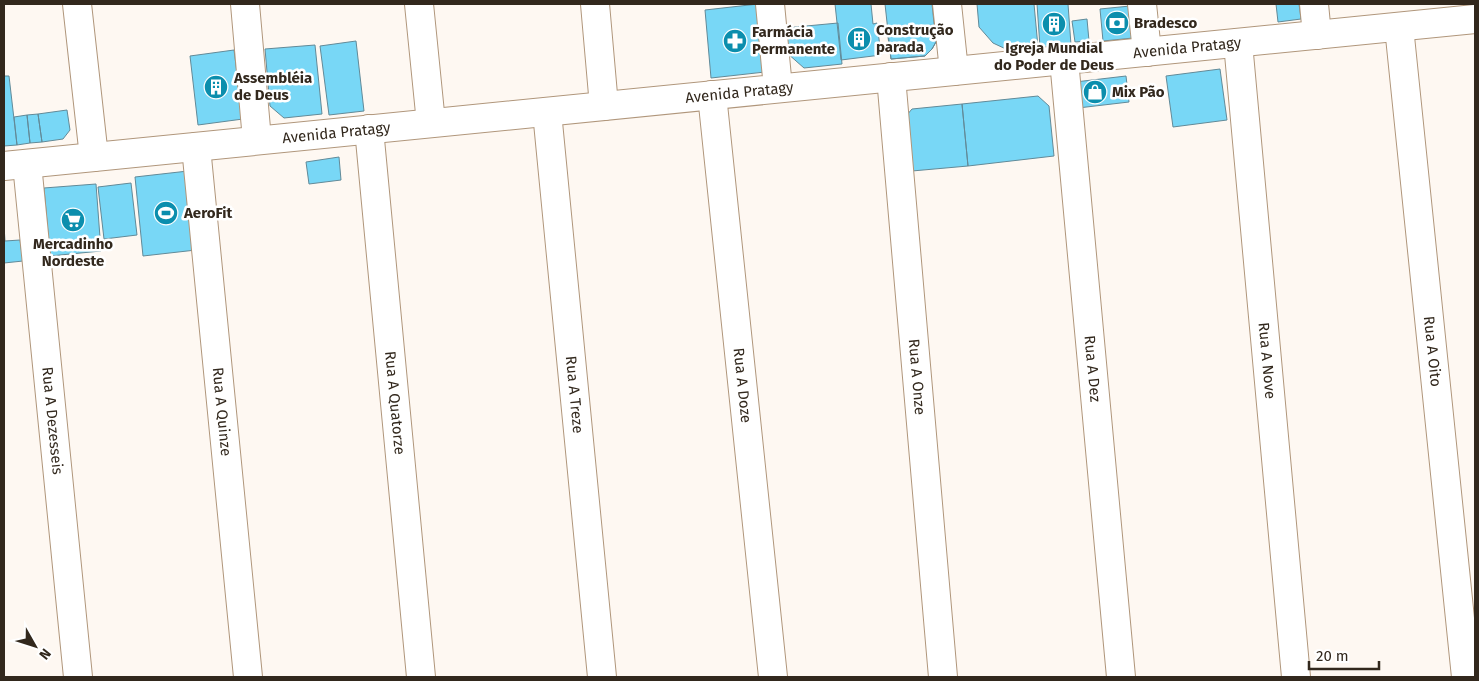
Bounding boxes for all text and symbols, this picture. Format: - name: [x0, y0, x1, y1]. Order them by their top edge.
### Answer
- bank icon: Bradesco: [1104, 10, 1130, 36]
- building icon: Igreja Mundial do Poder de Deus: [1041, 11, 1067, 37]
- place label: Bradesco: [1134, 14, 1197, 32]
- place label: Construção parada: [876, 21, 954, 56]
- place label: Farmácia Permanente: [752, 23, 835, 58]
- building icon: Construção parada: [846, 26, 872, 52]
- pharmacy icon: Farmácia Permanente: [722, 28, 748, 54]
- street label: Avenida Pratagy: [1132, 33, 1243, 62]
- place label: Igreja Mundial do Poder de Deus: [994, 39, 1114, 74]
- place label: Assembléia de Deus: [233, 69, 312, 104]
- building icon: Assembléia de Deus: [203, 74, 229, 100]
- street label: Avenida Pratagy: [684, 78, 795, 107]
- shop icon: Mix Pão: [1082, 79, 1108, 105]
- place label: Mix Pão: [1112, 83, 1165, 101]
- street label: Avenida Pratagy: [281, 118, 392, 147]
- sports icon: AeroFit: [153, 200, 179, 226]
- place label: AeroFit: [183, 204, 233, 222]
- supermarket icon: Mercadinho Nordeste: [60, 207, 86, 233]
- place label: Mercadinho Nordeste: [33, 235, 113, 270]
- street label: Rua A Oito: [1420, 315, 1445, 388]
- street label: Rua A Nove: [1255, 321, 1280, 400]
- street label: Rua A Dez: [1080, 335, 1105, 403]
- street label: Rua A Onze: [905, 338, 929, 416]
- street label: Rua A Doze: [730, 347, 755, 424]
- street label: Rua A Quatorze: [381, 350, 409, 455]
- street label: Rua A Treze: [562, 355, 587, 434]
- street label: Rua A Dezesseis: [38, 366, 67, 475]
- street label: Rua A Quinze: [209, 366, 235, 457]
- north arrow: [10, 621, 60, 671]
- scale bar: [1309, 638, 1379, 670]
- text: N: [35, 645, 54, 663]
- text: 20 m: [1316, 647, 1349, 665]

